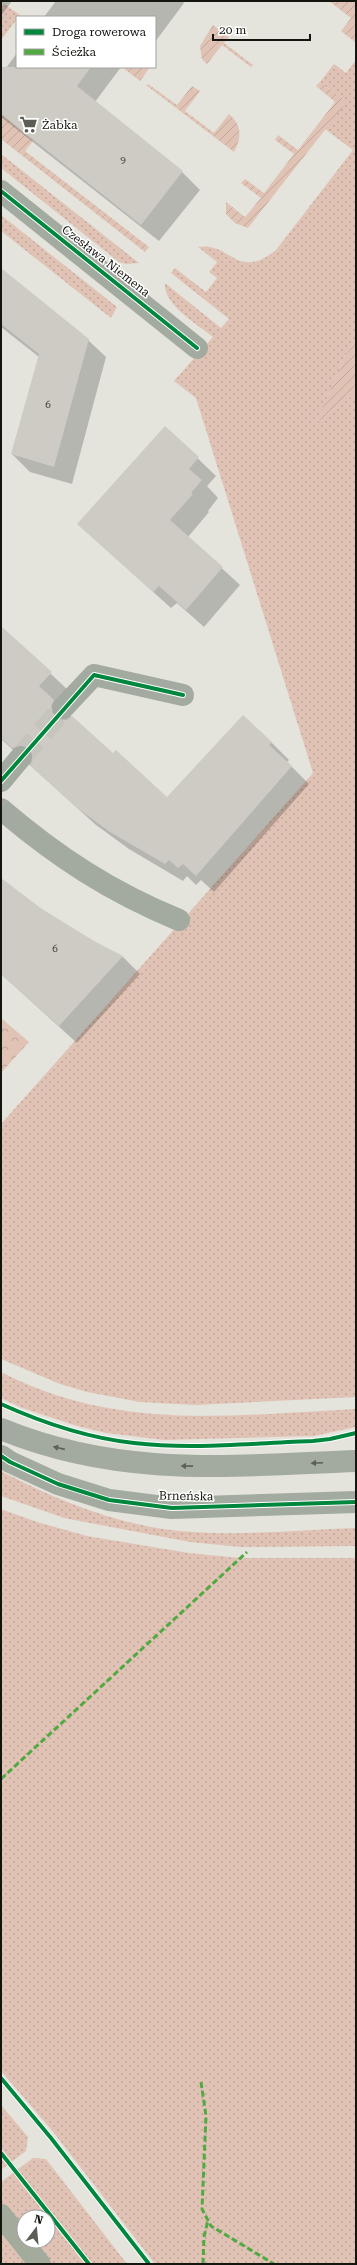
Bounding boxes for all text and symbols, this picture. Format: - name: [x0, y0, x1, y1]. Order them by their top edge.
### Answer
- legend: [16, 16, 156, 68]
- scale bar: [213, 16, 310, 42]
- text: 20 m: [219, 23, 246, 37]
- text: Droga rowerowa: [52, 25, 146, 39]
- text: Ścieżka: [52, 45, 97, 59]
- supermarket icon: Żabka: [19, 115, 39, 135]
- place label: Żabka: [42, 118, 78, 132]
- house number: 9: [120, 154, 126, 165]
- street label: Czesława Niemena: [59, 222, 153, 300]
- house number: 6: [45, 399, 51, 410]
- house number: 6: [52, 943, 58, 954]
- one-way arrow: [53, 1445, 65, 1451]
- one-way arrow: [311, 1459, 323, 1466]
- one-way arrow: [181, 1463, 193, 1470]
- street label: Brneńska: [159, 1489, 214, 1503]
- north arrow: [16, 2209, 56, 2249]
- text: N: [33, 2212, 45, 2227]

